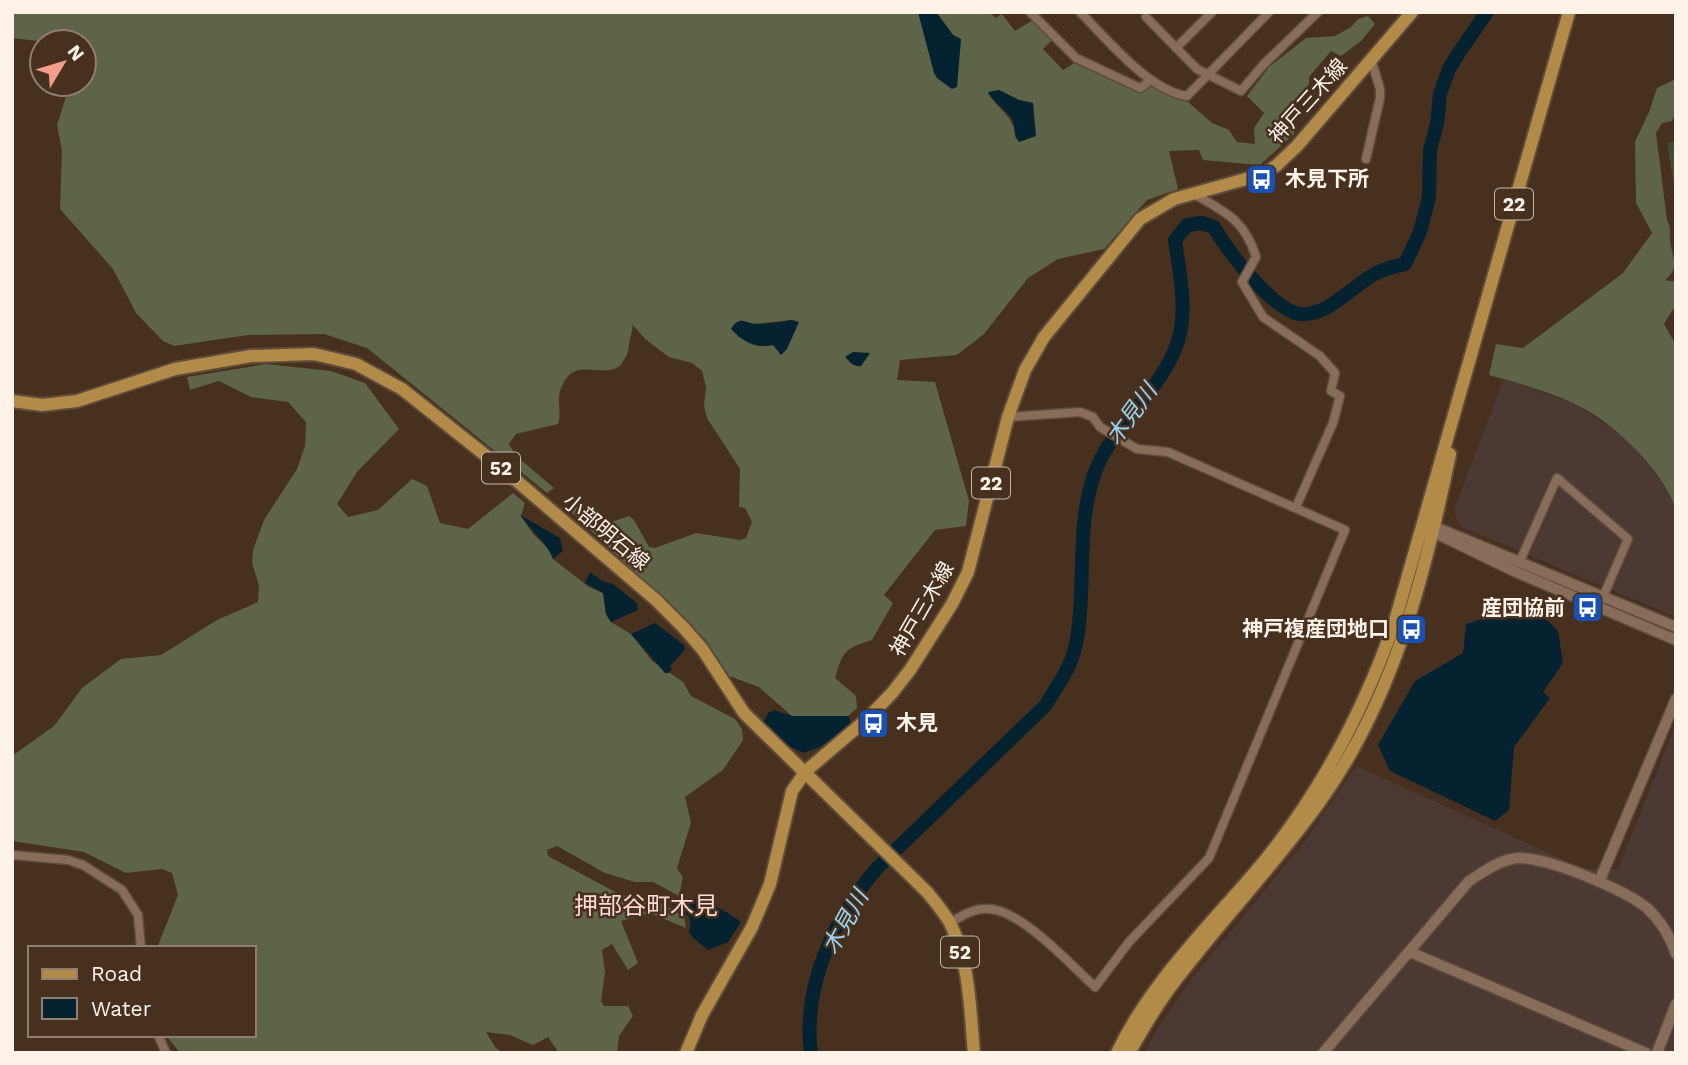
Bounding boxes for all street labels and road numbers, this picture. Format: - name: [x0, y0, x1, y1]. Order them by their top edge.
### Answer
- street label: 神戸三木線: [1263, 53, 1352, 148]
- road number: 22: [1495, 188, 1533, 220]
- road number: 52: [482, 453, 520, 484]
- road number: 22: [972, 468, 1010, 498]
- street label: 小部明石線: [558, 488, 655, 575]
- street label: 神戸三木線: [884, 557, 959, 660]
- road number: 52: [941, 936, 979, 968]

